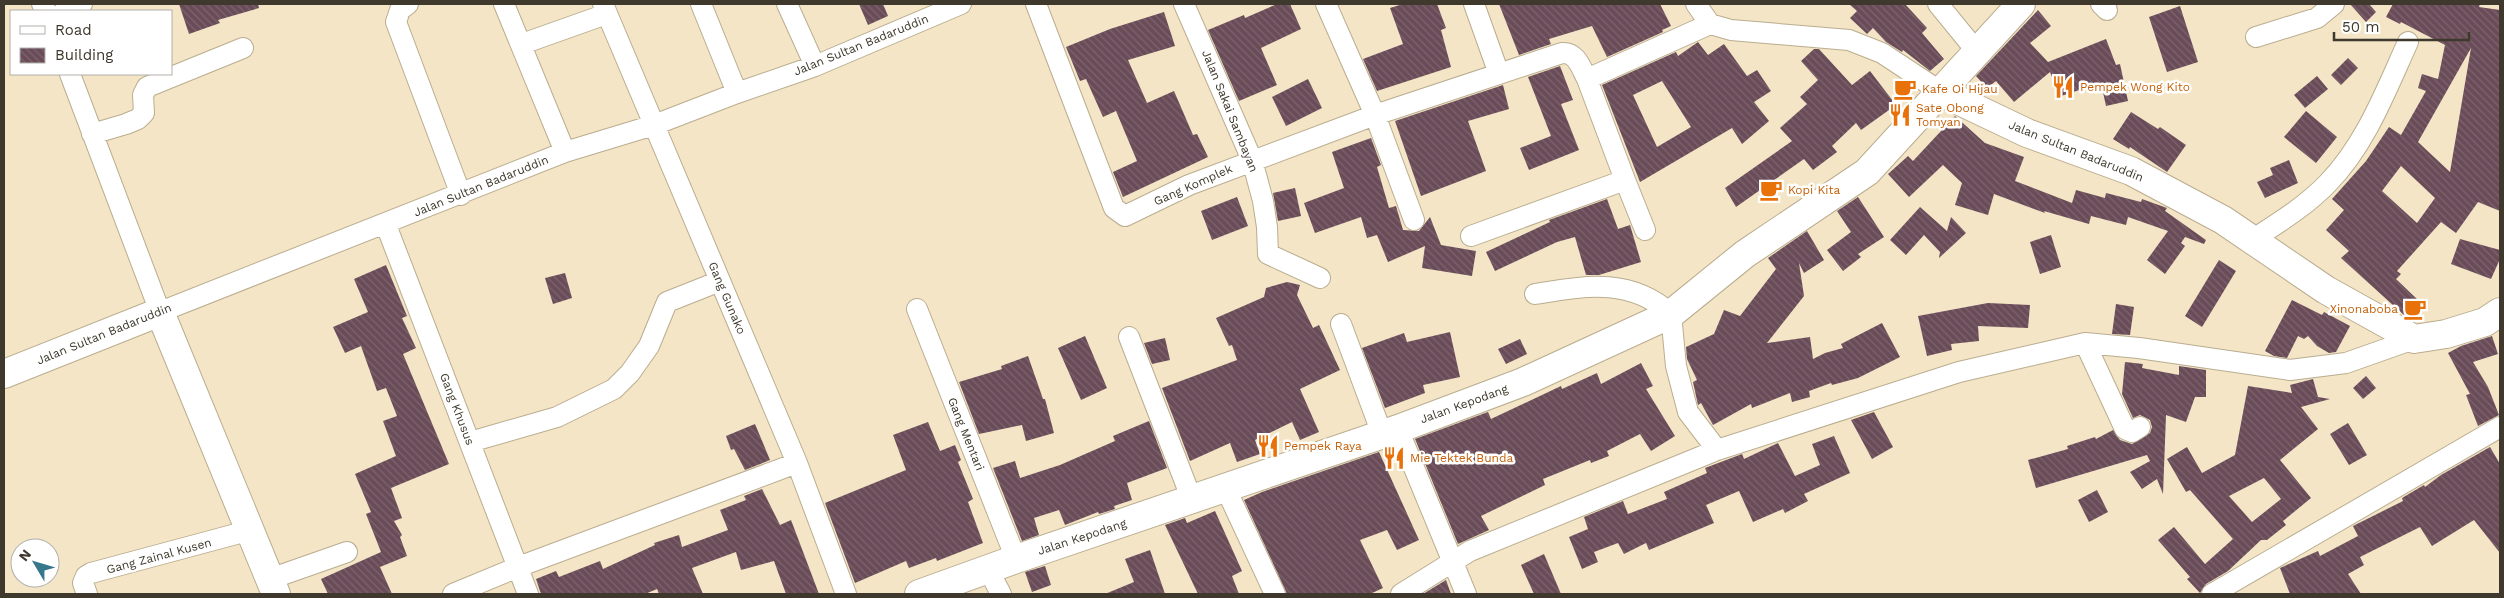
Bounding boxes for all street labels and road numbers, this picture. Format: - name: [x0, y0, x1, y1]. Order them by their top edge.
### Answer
- street label: Jalan Sultan Badaruddin: [792, 12, 930, 78]
- street label: Jalan Sakai Sambayan: [1199, 48, 1261, 174]
- street label: Jalan Sultan Badaruddin: [2007, 118, 2145, 184]
- street label: Jalan Sultan Badaruddin: [412, 153, 550, 219]
- street label: Gang Komplek: [1152, 161, 1235, 209]
- street label: Gang Gunako: [705, 260, 749, 336]
- street label: Jalan Sultan Badaruddin: [35, 301, 173, 367]
- street label: Gang Khusus: [437, 371, 477, 447]
- street label: Jalan Kepodang: [1418, 381, 1510, 426]
- street label: Gang Mentari: [945, 395, 987, 473]
- street label: Jalan Kepodang: [1036, 516, 1129, 558]
- street label: Gang Zainal Kusen: [105, 535, 213, 577]

